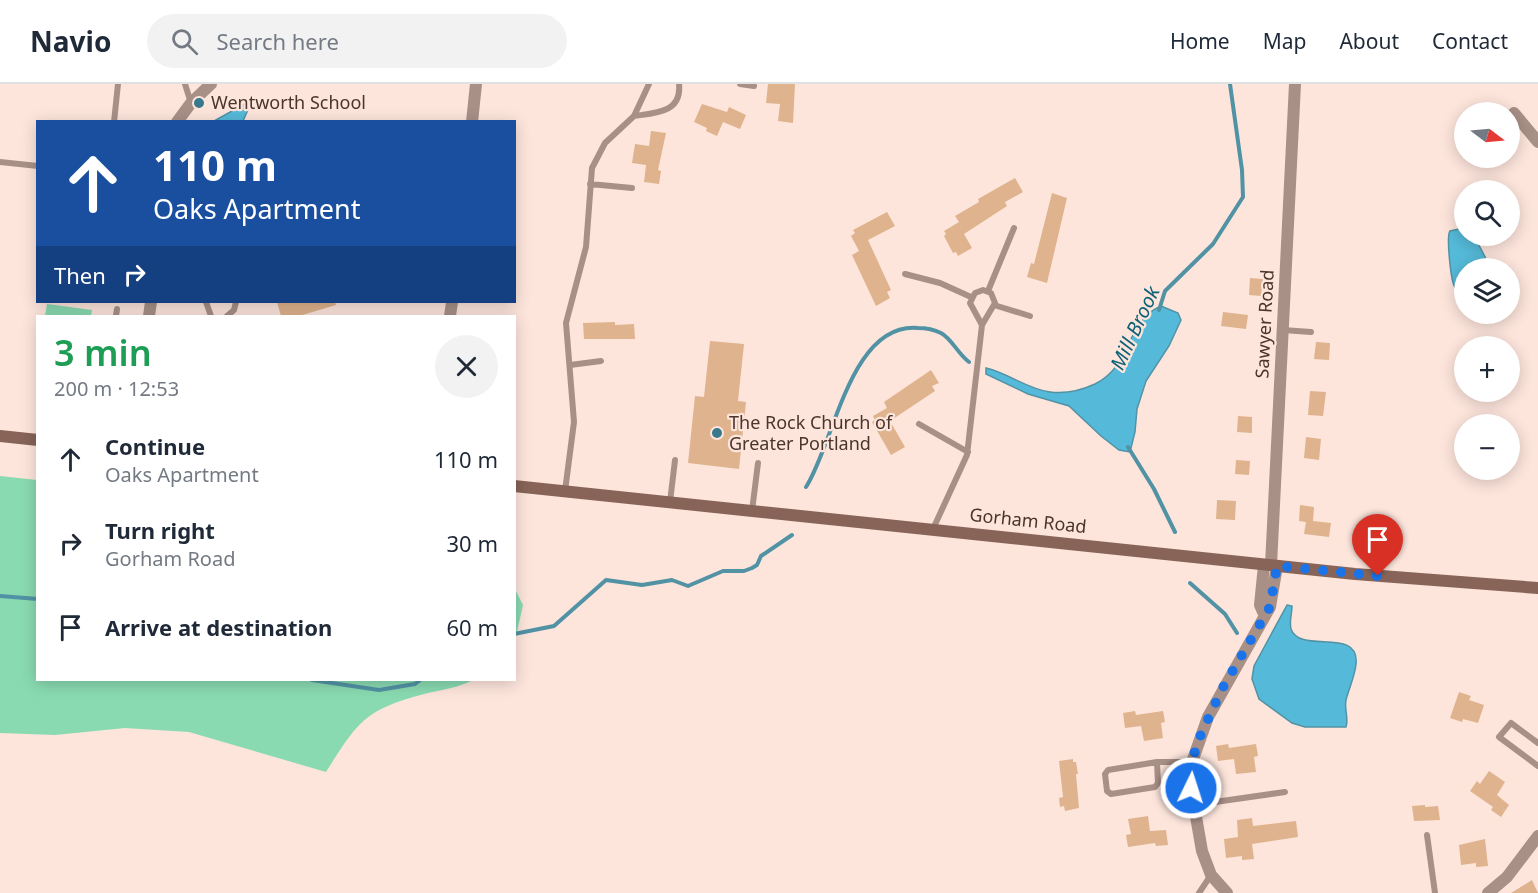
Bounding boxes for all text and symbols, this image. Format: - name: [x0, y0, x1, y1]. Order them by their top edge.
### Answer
- search box: [147, 14, 567, 68]
- text: Navio: [30, 22, 111, 60]
- icon: search: [168, 25, 201, 58]
- text: Search here: [216, 26, 339, 56]
- text: Home: [1170, 27, 1230, 55]
- text: Map: [1263, 27, 1306, 55]
- text: About: [1339, 27, 1399, 55]
- text: Contact: [1432, 27, 1508, 55]
- place label: Wentworth School: [211, 90, 366, 114]
- marker: Wentworth School: [192, 96, 206, 110]
- north arrow: [1454, 102, 1520, 168]
- map controls: [1454, 102, 1520, 480]
- text: 110 m: [153, 136, 277, 193]
- icon: ahead: [54, 144, 132, 222]
- button: search: [1454, 180, 1520, 246]
- text: Oaks Apartment: [153, 190, 360, 227]
- icon: right: [118, 258, 151, 291]
- button: layers: [1454, 258, 1520, 324]
- text: Then: [54, 260, 106, 290]
- street label: Sawyer Road: [1249, 269, 1279, 379]
- water label: Mill Brook: [1103, 281, 1166, 374]
- text: 3 min: [54, 328, 152, 377]
- button: close: [435, 335, 498, 398]
- button: +: [1454, 336, 1520, 402]
- text: 200 m · 12:53: [54, 375, 179, 402]
- place label: The Rock Church of Greater Portland: [729, 410, 893, 455]
- button: −: [1454, 414, 1520, 480]
- marker: The Rock Church of Greater Portland: [710, 426, 724, 440]
- text: Continue: [105, 431, 205, 461]
- icon: ahead: [54, 443, 87, 476]
- text: 110 m: [434, 444, 498, 474]
- text: Oaks Apartment: [105, 461, 259, 488]
- street label: Gorham Road: [968, 502, 1088, 538]
- pin: [1352, 514, 1403, 576]
- text: Turn right: [105, 515, 215, 545]
- icon: arrive: [1361, 523, 1394, 556]
- icon: right: [54, 527, 87, 560]
- text: 30 m: [447, 528, 498, 558]
- text: Gorham Road: [105, 545, 235, 572]
- icon: arrive: [54, 611, 87, 644]
- text: Arrive at destination: [105, 612, 332, 642]
- text: 60 m: [447, 612, 498, 642]
- position arrow: [1159, 756, 1223, 820]

